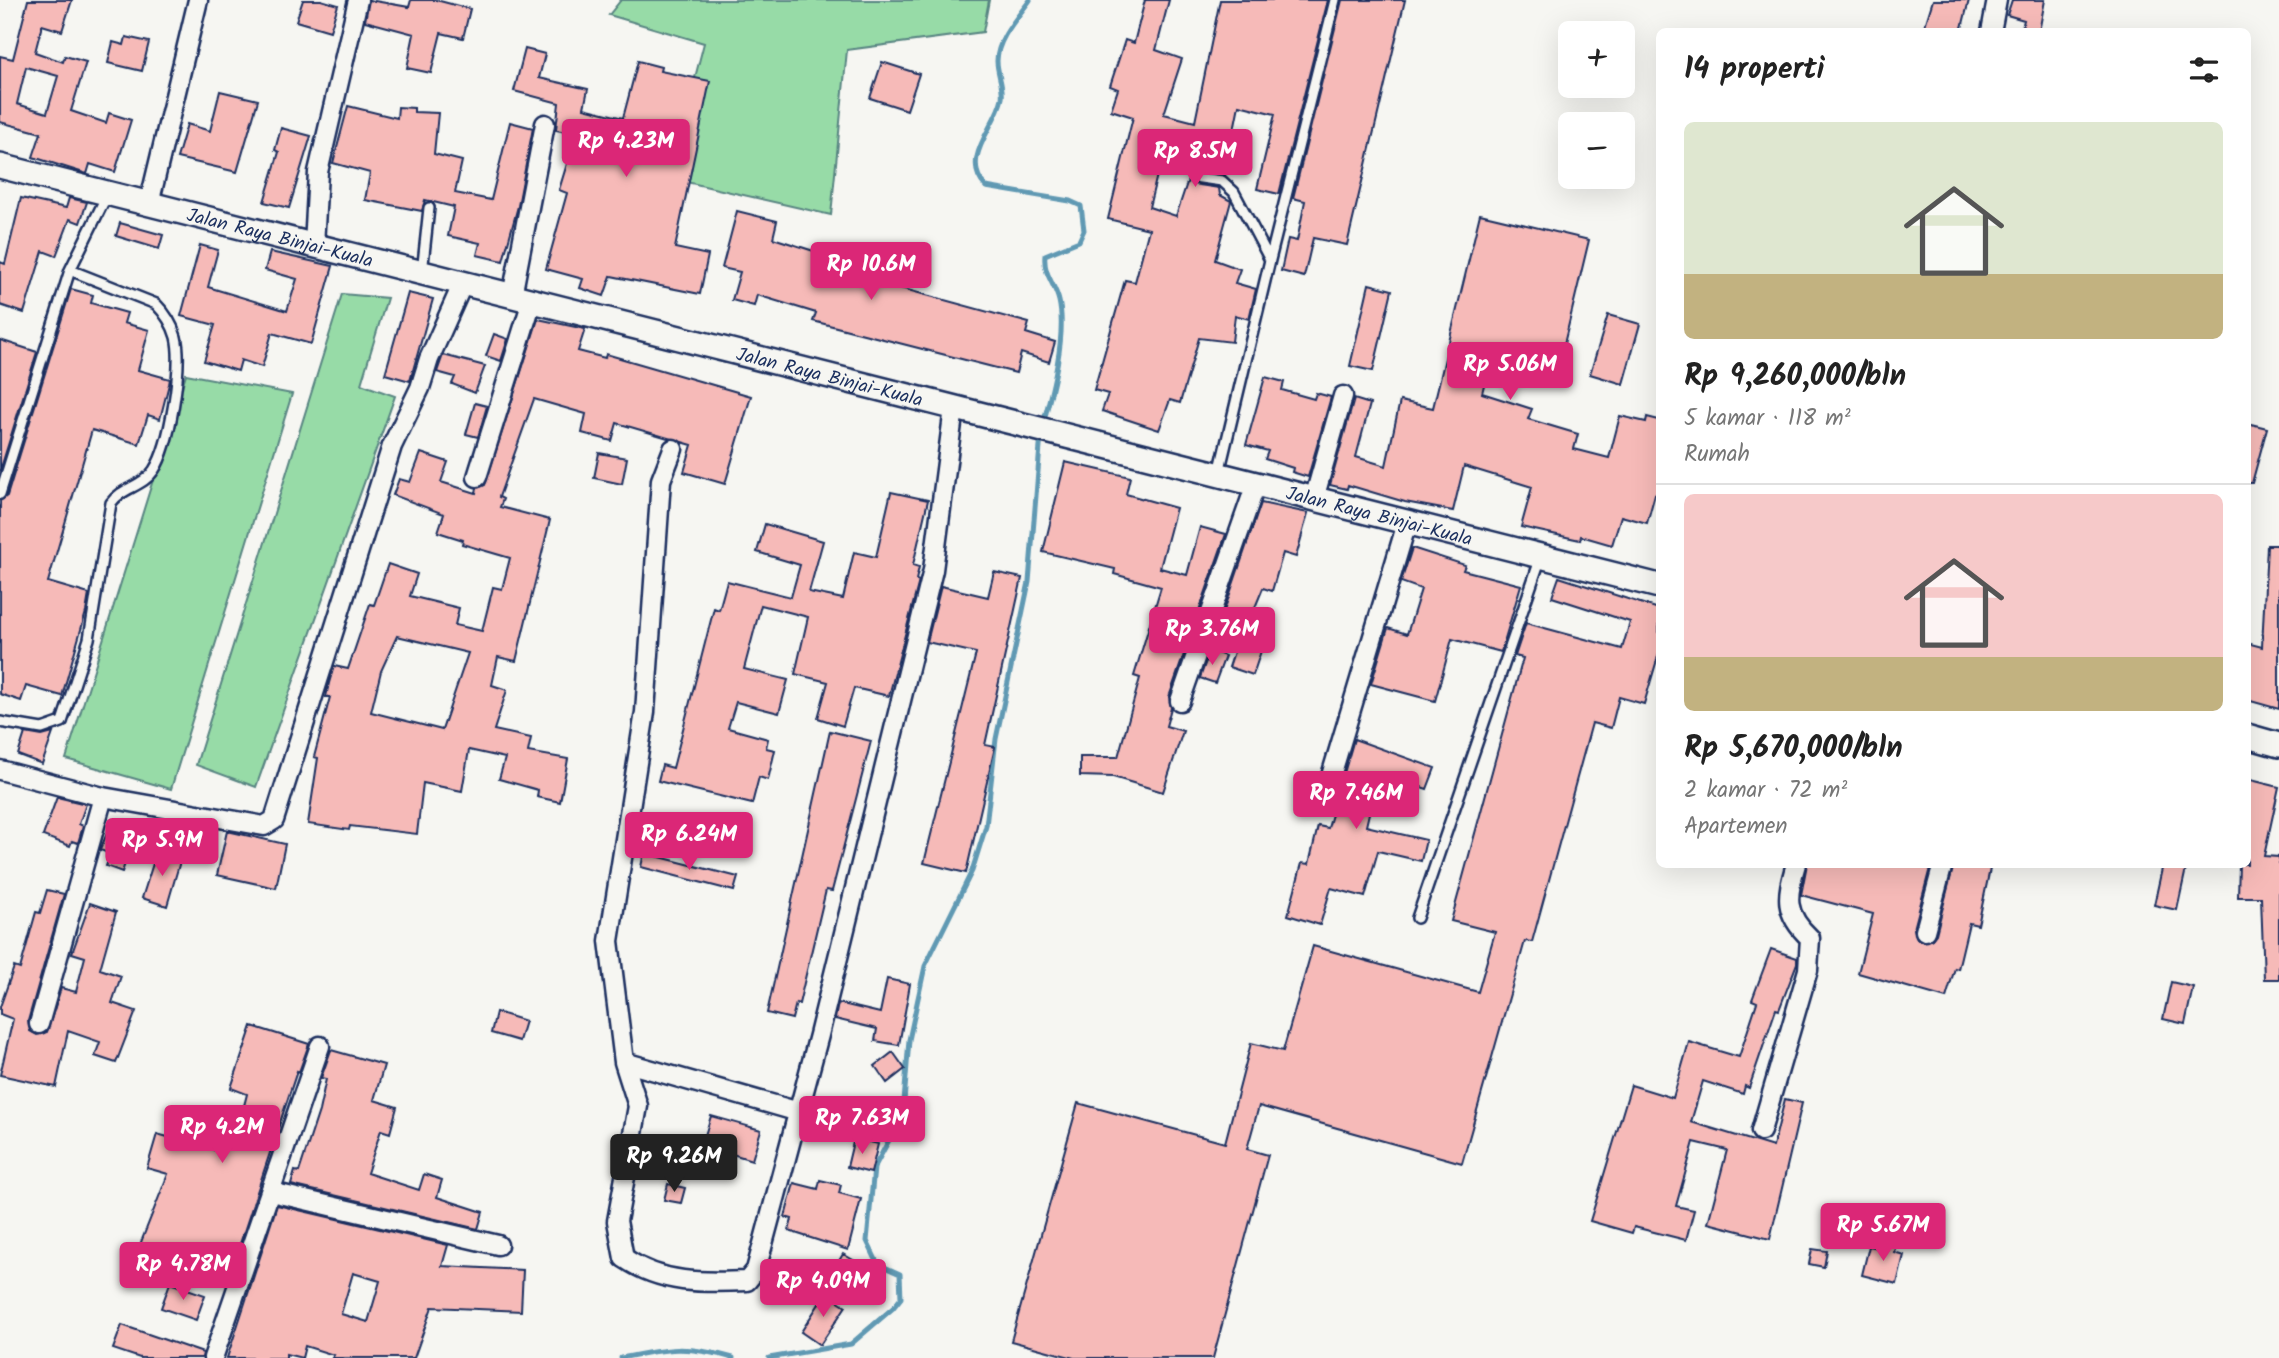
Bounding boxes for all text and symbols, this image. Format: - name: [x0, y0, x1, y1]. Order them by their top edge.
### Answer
- map controls: [1558, 21, 1635, 189]
- button: +: [1558, 21, 1635, 98]
- text: 14 properti: [1684, 46, 1825, 94]
- icon: filters: [2185, 51, 2223, 89]
- button: −: [1558, 112, 1635, 189]
- pin: Rp 4.23M: [554, 120, 698, 179]
- text: Rp 4.23M: [578, 124, 674, 160]
- pin: Rp 8.5M: [1130, 130, 1260, 189]
- text: Rp 8.5M: [1153, 134, 1237, 170]
- icon: home: [1891, 168, 2017, 294]
- street label: Jalan Raya Binjai-Kuala: [183, 201, 376, 277]
- pin: Rp 10.6M: [799, 243, 943, 302]
- text: Rp 10.6M: [826, 247, 916, 283]
- street label: Jalan Raya Binjai-Kuala: [733, 340, 926, 416]
- pin: Rp 5.06M: [1438, 342, 1582, 402]
- text: Rp 5.06M: [1463, 347, 1557, 383]
- text: Rp 9,260,000/bln: [1684, 353, 1906, 401]
- text: 5 kamar · 118 m²: [1684, 401, 1851, 437]
- text: Rumah: [1684, 437, 1750, 473]
- street label: Jalan Raya Binjai-Kuala: [1283, 479, 1475, 555]
- icon: home: [1891, 540, 2017, 666]
- pin: Rp 3.76M: [1140, 608, 1284, 667]
- text: Rp 3.76M: [1165, 612, 1259, 648]
- text: Rp 5,670,000/bln: [1684, 725, 1903, 773]
- pin: Rp 7.46M: [1284, 772, 1428, 831]
- text: 2 kamar · 72 m²: [1684, 773, 1847, 809]
- text: Rp 7.46M: [1309, 776, 1403, 812]
- text: Apartemen: [1684, 809, 1788, 845]
- pin: Rp 6.24M: [617, 812, 761, 872]
- text: Rp 6.24M: [641, 817, 737, 853]
- pin: Rp 5.9M: [97, 818, 227, 878]
- text: Rp 5.9M: [121, 823, 203, 859]
- pin: Rp 7.63M: [790, 1096, 934, 1156]
- text: Rp 7.63M: [815, 1101, 909, 1137]
- pin: Rp 4.2M: [157, 1106, 287, 1165]
- text: Rp 4.2M: [180, 1110, 264, 1146]
- pin: Rp 9.26M: [602, 1134, 746, 1194]
- text: Rp 9.26M: [626, 1139, 722, 1175]
- pin: Rp 5.67M: [1811, 1204, 1955, 1263]
- text: Rp 5.67M: [1837, 1208, 1929, 1244]
- pin: Rp 4.78M: [111, 1242, 255, 1302]
- text: Rp 4.78M: [136, 1247, 230, 1283]
- pin: Rp 4.09M: [751, 1260, 895, 1319]
- text: Rp 4.09M: [776, 1264, 870, 1300]

